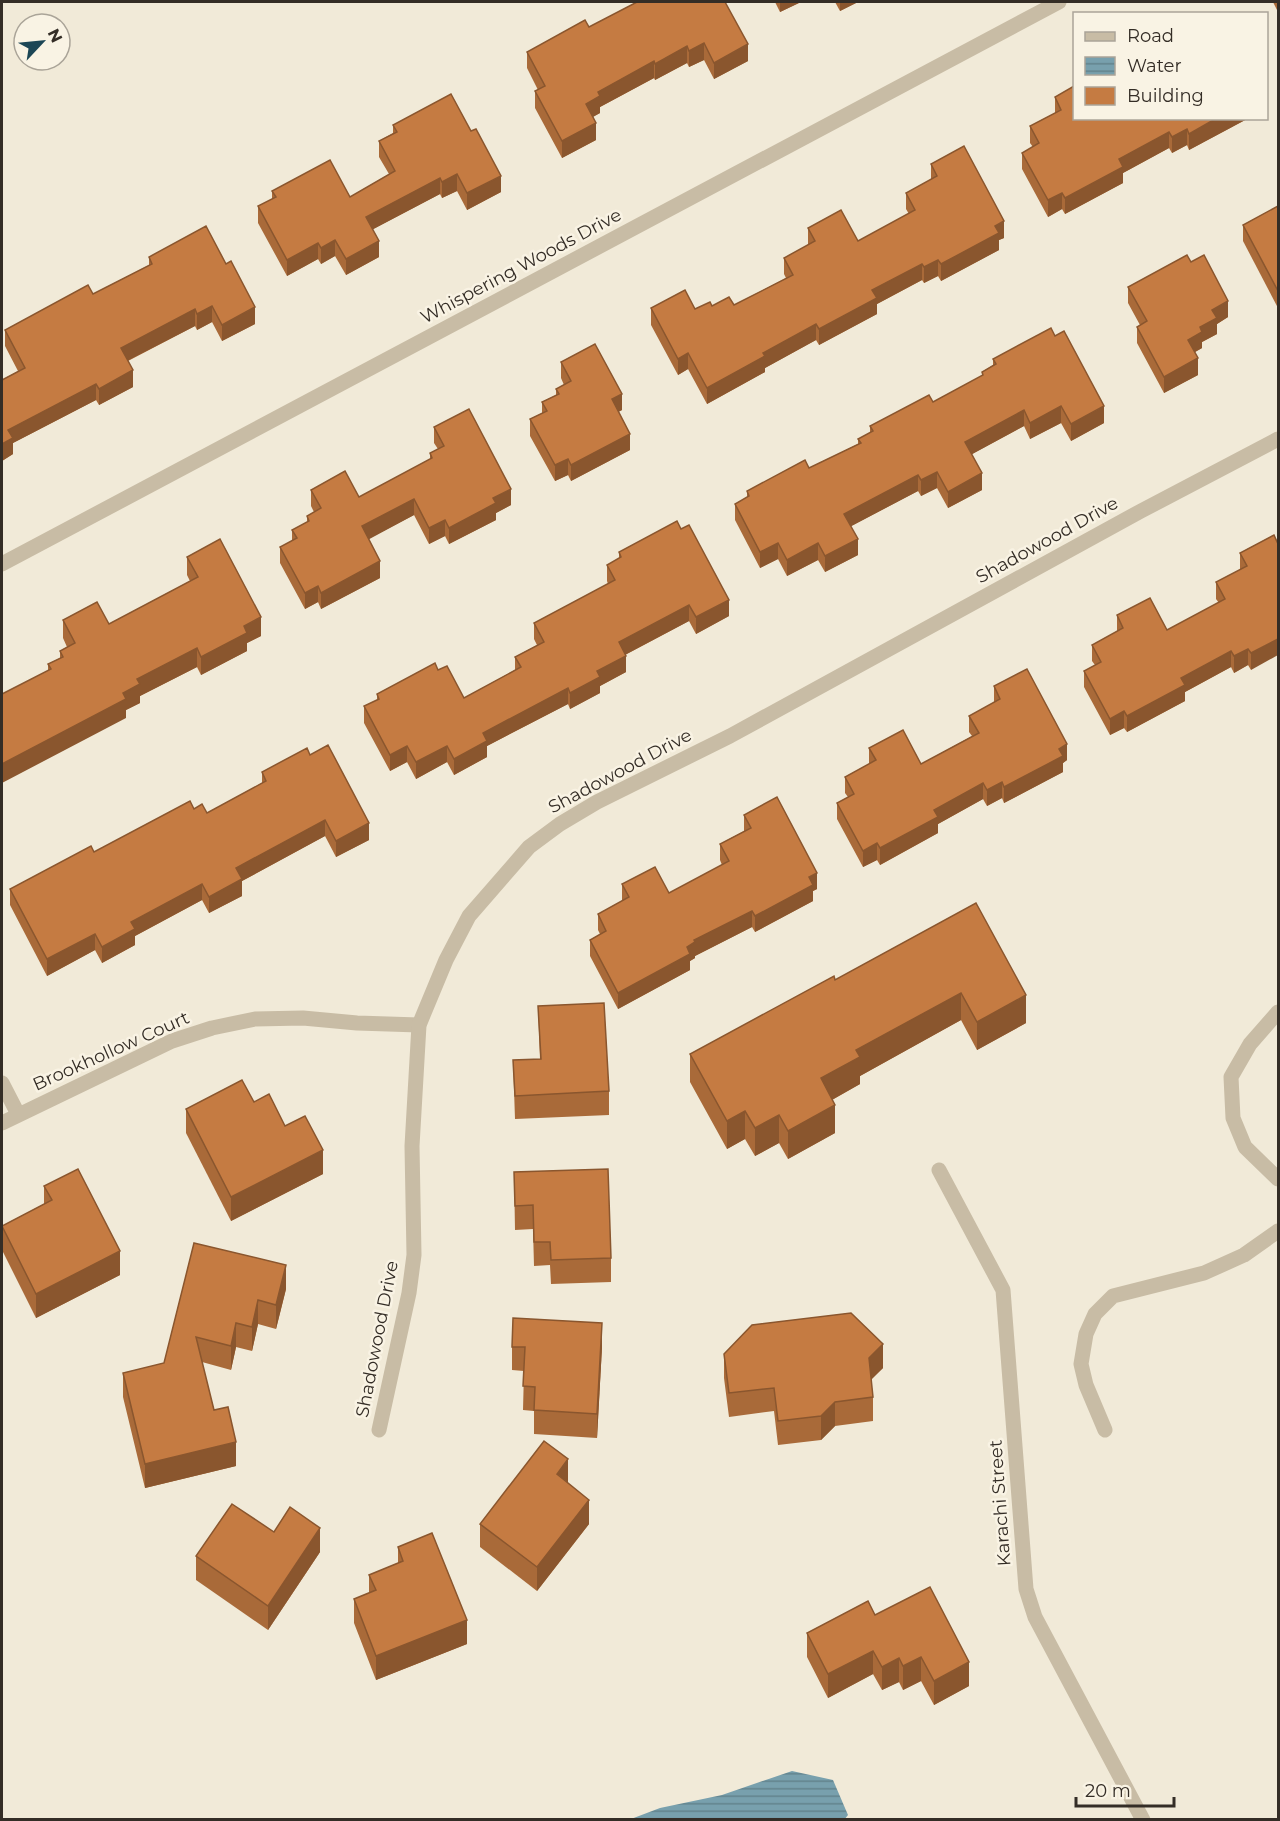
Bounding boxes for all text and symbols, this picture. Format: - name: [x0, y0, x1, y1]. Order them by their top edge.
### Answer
- north arrow: [12, 12, 72, 72]
- legend: [1073, 12, 1268, 120]
- text: Road: [1127, 25, 1174, 47]
- text: N: [44, 26, 66, 46]
- text: Water: [1127, 55, 1182, 77]
- text: Building: [1127, 85, 1204, 107]
- street label: Whispering Woods Drive: [417, 204, 625, 328]
- street label: Shadowood Drive: [972, 492, 1122, 588]
- street label: Shadowood Drive: [545, 724, 696, 818]
- street label: Brookhollow Court: [29, 1007, 193, 1095]
- street label: Shadowood Drive: [351, 1259, 403, 1419]
- street label: Karachi Street: [985, 1439, 1015, 1567]
- scale bar: [1076, 1770, 1174, 1808]
- text: 20 m: [1085, 1780, 1131, 1802]

